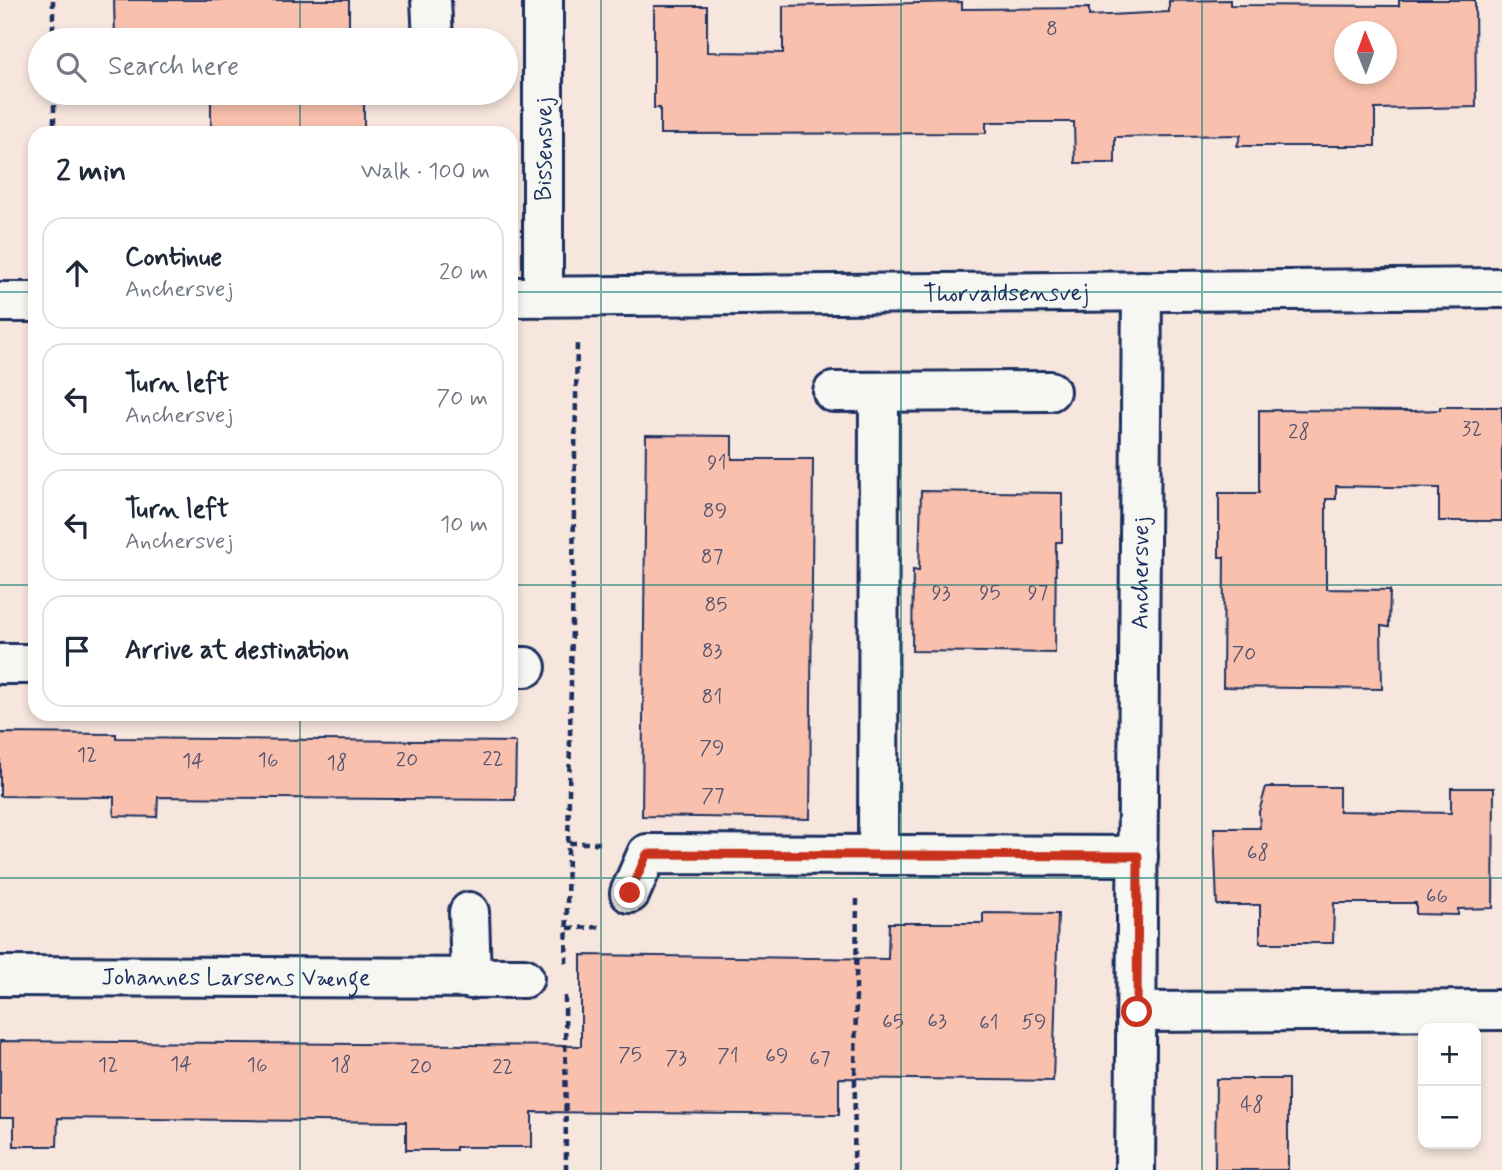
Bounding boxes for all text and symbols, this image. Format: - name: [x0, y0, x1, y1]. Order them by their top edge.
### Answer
- house number: 8: [1046, 15, 1058, 43]
- north arrow: [1334, 21, 1397, 84]
- search box: [28, 28, 518, 105]
- icon: search: [52, 48, 90, 86]
- text: Search here: [108, 50, 239, 84]
- street label: Bissensvej: [529, 97, 560, 201]
- text: 2 min: [56, 152, 126, 191]
- text: Walk · 100 m: [361, 157, 490, 187]
- text: Continue: [125, 241, 222, 275]
- icon: ahead: [58, 254, 96, 292]
- text: 20 m: [439, 258, 488, 288]
- text: Anchersvej: [125, 275, 233, 305]
- street label: Thorvaldsensvej: [923, 278, 1089, 310]
- text: Turn left: [125, 367, 229, 401]
- icon: left: [58, 380, 96, 418]
- text: 70 m: [436, 384, 488, 414]
- text: Anchersvej: [125, 401, 233, 431]
- house number: 32: [1462, 415, 1482, 443]
- house number: 28: [1288, 418, 1310, 446]
- house number: 91: [707, 449, 727, 477]
- text: Turn left: [125, 493, 229, 527]
- house number: 89: [703, 497, 727, 525]
- icon: left: [58, 506, 96, 544]
- text: 10 m: [440, 510, 488, 540]
- street label: Anchersvej: [1125, 516, 1157, 630]
- text: Anchersvej: [125, 527, 233, 557]
- house number: 87: [701, 543, 723, 571]
- house number: 93: [931, 579, 951, 607]
- house number: 95: [979, 579, 1001, 607]
- house number: 97: [1028, 579, 1048, 607]
- house number: 85: [704, 591, 728, 619]
- icon: arrive: [58, 632, 96, 670]
- text: Arrive at destination: [125, 634, 349, 668]
- house number: 83: [702, 637, 722, 665]
- house number: 70: [1232, 640, 1256, 668]
- house number: 81: [702, 683, 722, 711]
- house number: 79: [699, 734, 725, 762]
- house number: 12: [77, 741, 97, 769]
- house number: 22: [482, 745, 504, 773]
- house number: 16: [258, 746, 279, 774]
- house number: 20: [396, 746, 418, 774]
- house number: 14: [182, 747, 204, 775]
- house number: 18: [327, 749, 347, 777]
- house number: 77: [701, 782, 725, 810]
- house number: 68: [1247, 839, 1269, 867]
- route end: [614, 877, 645, 908]
- house number: 66: [1426, 882, 1448, 910]
- street label: Johannes Larsens Vænge: [101, 962, 371, 997]
- route start: [1121, 996, 1152, 1027]
- house number: 63: [927, 1007, 947, 1035]
- house number: 65: [882, 1008, 904, 1036]
- house number: 59: [1021, 1008, 1047, 1036]
- house number: 61: [979, 1009, 999, 1037]
- map controls: [1418, 1023, 1481, 1149]
- button: +: [1418, 1023, 1481, 1086]
- house number: 75: [618, 1041, 642, 1069]
- house number: 71: [717, 1042, 739, 1070]
- house number: 69: [765, 1042, 789, 1070]
- house number: 73: [665, 1044, 687, 1072]
- house number: 67: [809, 1045, 831, 1073]
- house number: 14: [170, 1050, 192, 1078]
- house number: 12: [98, 1051, 118, 1079]
- house number: 16: [247, 1051, 268, 1079]
- house number: 18: [331, 1051, 351, 1079]
- house number: 20: [410, 1053, 432, 1081]
- house number: 22: [492, 1053, 514, 1081]
- button: −: [1418, 1086, 1481, 1149]
- house number: 48: [1240, 1091, 1264, 1119]

